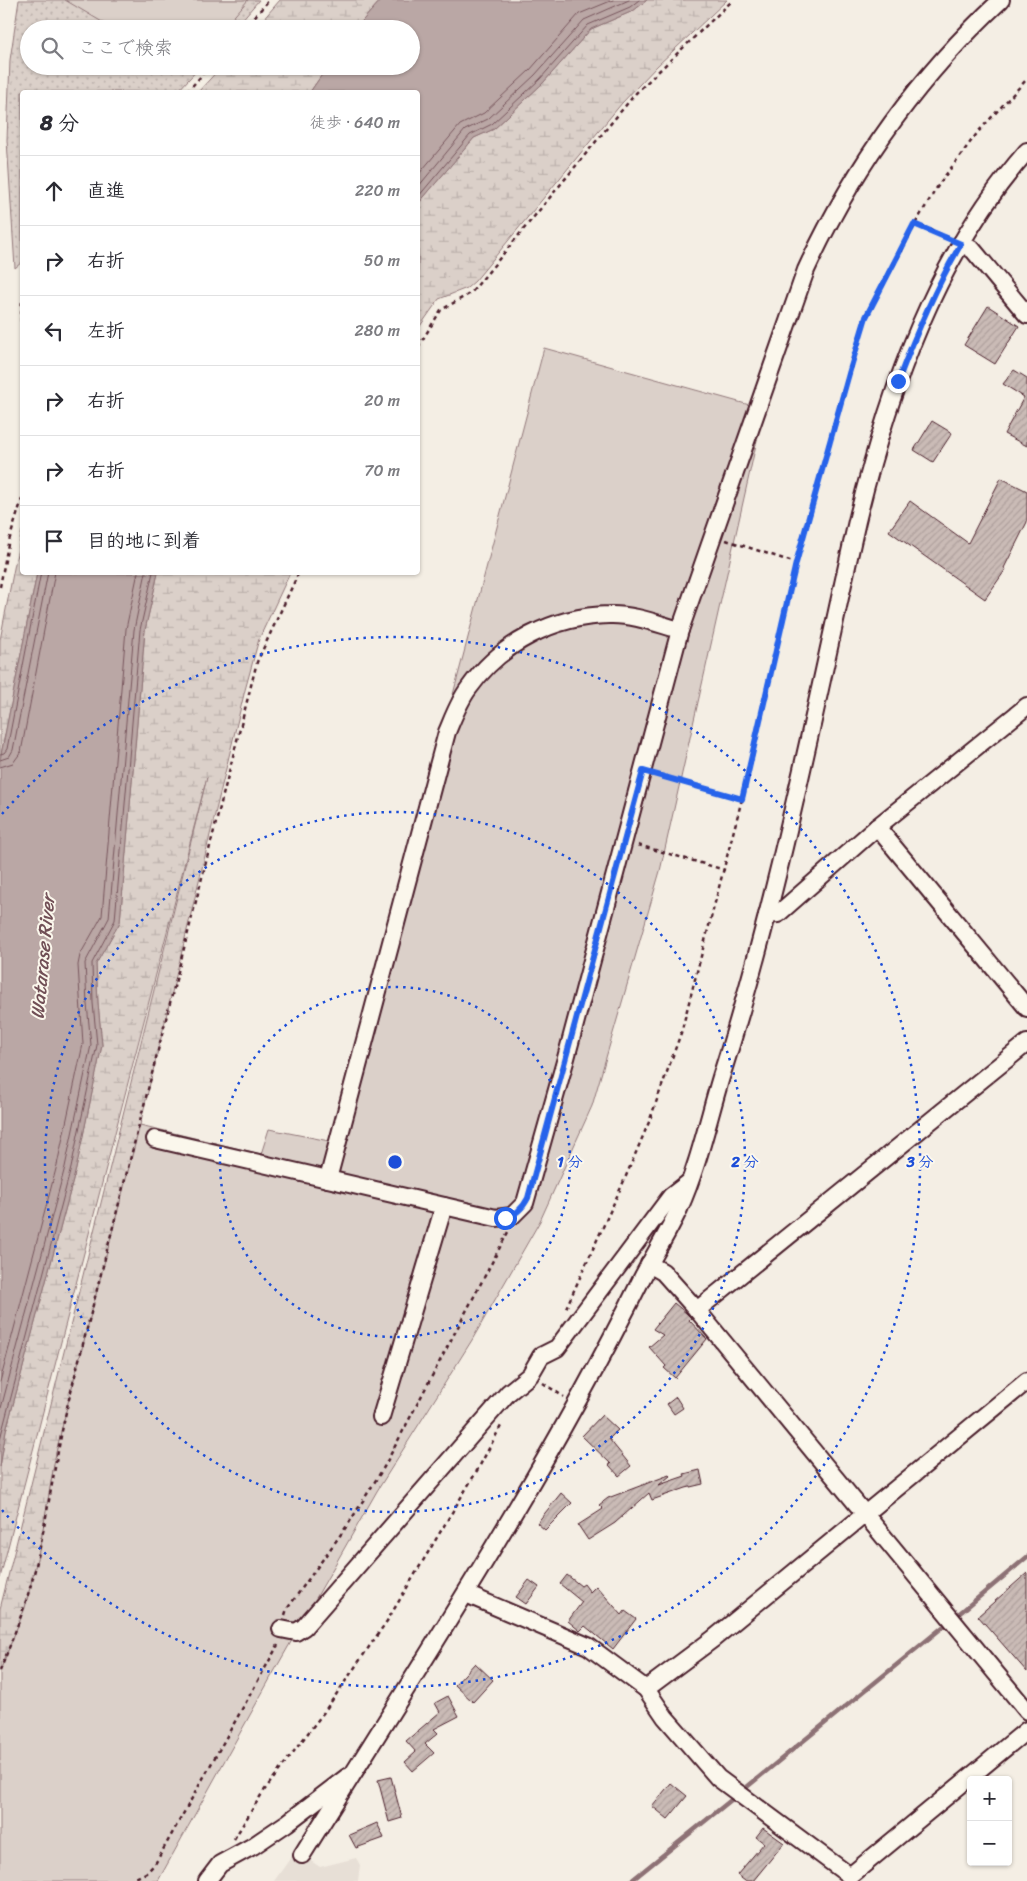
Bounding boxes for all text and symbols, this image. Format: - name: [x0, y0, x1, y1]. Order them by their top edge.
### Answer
- search box: [20, 20, 420, 75]
- text: ここで検索: [78, 31, 173, 64]
- icon: search: [38, 34, 66, 62]
- text: 8 分: [40, 104, 79, 142]
- text: 徒歩 · 640 m: [310, 108, 400, 137]
- text: 直進: [87, 174, 125, 207]
- text: 220 m: [355, 176, 400, 205]
- icon: ahead: [40, 177, 68, 205]
- text: 右折: [87, 244, 125, 277]
- text: 50 m: [364, 246, 400, 275]
- icon: right: [40, 247, 68, 275]
- text: 左折: [87, 314, 125, 347]
- text: 280 m: [355, 316, 400, 345]
- icon: left: [40, 317, 68, 345]
- route end: [887, 370, 910, 393]
- text: 右折: [87, 384, 125, 417]
- text: 20 m: [364, 386, 400, 415]
- icon: right: [40, 387, 68, 415]
- text: 右折: [87, 454, 125, 487]
- text: 70 m: [364, 456, 400, 485]
- icon: right: [40, 457, 68, 485]
- text: 目的地に到着: [87, 524, 201, 557]
- icon: arrive: [40, 527, 68, 555]
- water label: Watarase River: [21, 890, 65, 1020]
- text: 1 分: [557, 1149, 583, 1175]
- text: 2 分: [730, 1149, 759, 1175]
- text: 3 分: [905, 1149, 934, 1175]
- centre of rings: [386, 1153, 404, 1171]
- route start: [494, 1207, 517, 1230]
- map controls: [967, 1776, 1012, 1866]
- button: +: [967, 1776, 1012, 1821]
- button: −: [967, 1821, 1012, 1866]

